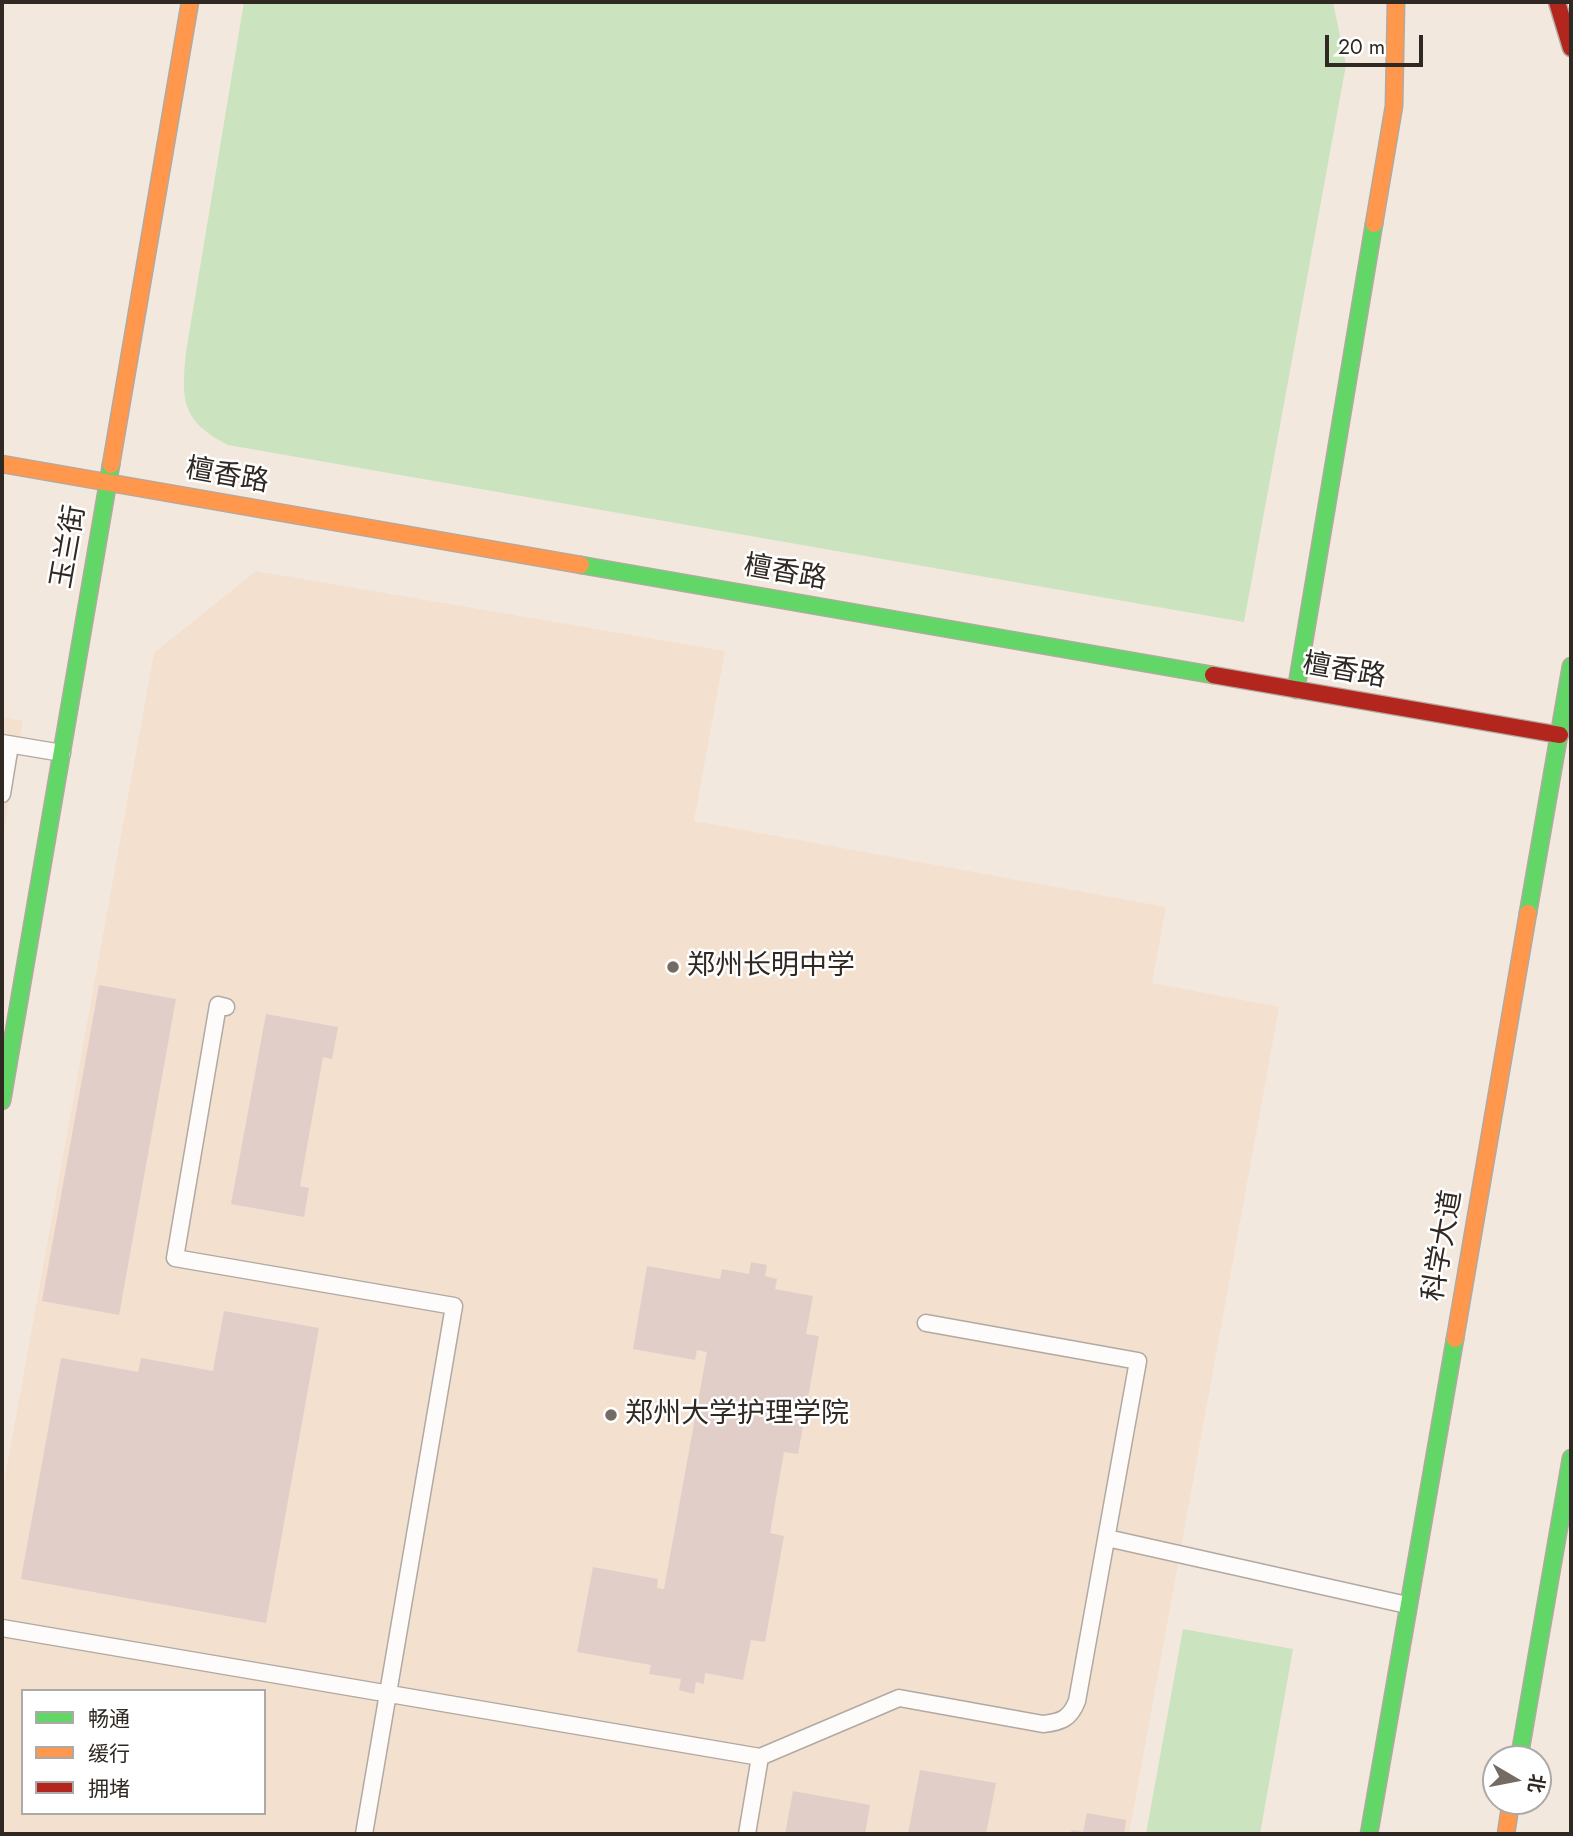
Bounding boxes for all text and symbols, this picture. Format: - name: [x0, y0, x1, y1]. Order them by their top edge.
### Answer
- scale bar: [1328, 21, 1426, 65]
- text: 20 m: [1338, 32, 1385, 62]
- street label: 檀香路: [183, 453, 271, 501]
- street label: 玉兰街: [46, 503, 94, 591]
- street label: 檀香路: [741, 550, 829, 598]
- street label: 檀香路: [1300, 648, 1388, 696]
- place label: 郑州长明中学: [687, 950, 855, 984]
- marker: 郑州长明中学: [665, 959, 681, 975]
- street label: 科学大道: [1418, 1188, 1470, 1304]
- place label: 郑州大学护理学院: [625, 1398, 849, 1432]
- marker: 郑州大学护理学院: [603, 1407, 619, 1423]
- legend: [21, 1689, 266, 1815]
- text: 畅通: [88, 1704, 130, 1734]
- text: 缓行: [88, 1739, 130, 1769]
- north arrow: [1482, 1745, 1552, 1815]
- text: 北: [1521, 1772, 1551, 1795]
- text: 拥堵: [88, 1774, 130, 1804]

